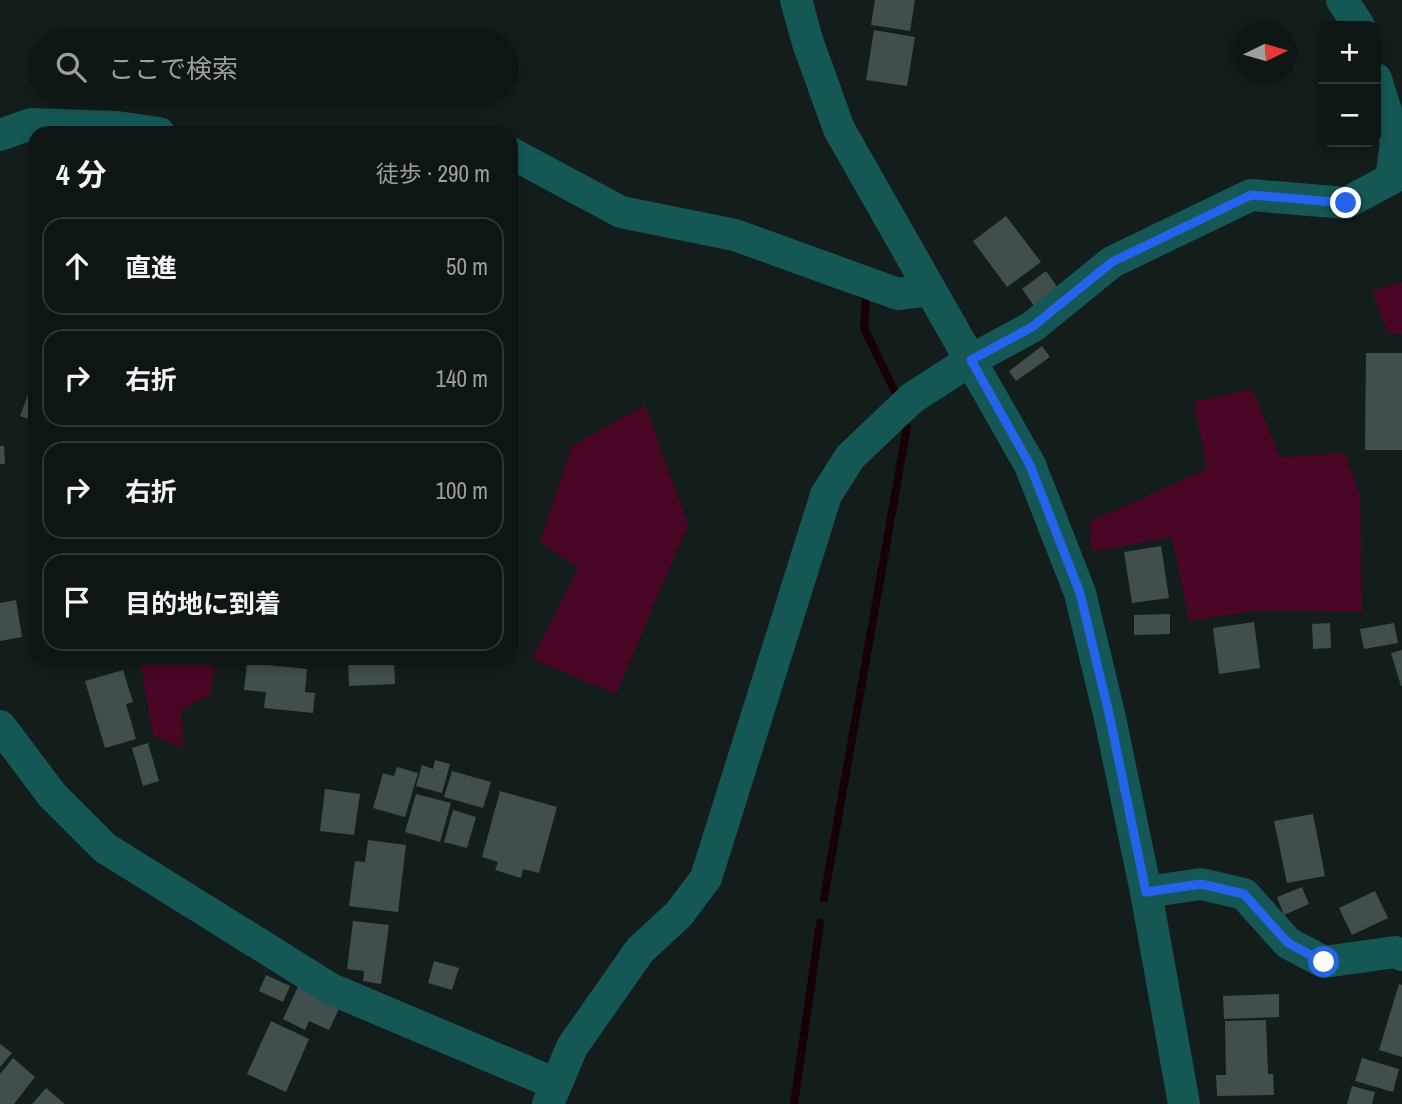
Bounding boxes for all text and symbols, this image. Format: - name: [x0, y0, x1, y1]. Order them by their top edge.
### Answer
- north arrow: [1234, 21, 1297, 84]
- map controls: [1318, 21, 1381, 147]
- button: +: [1318, 21, 1381, 84]
- search box: [28, 28, 518, 105]
- icon: search: [52, 48, 90, 86]
- text: ここで検索: [108, 51, 238, 86]
- button: −: [1318, 84, 1381, 147]
- text: 4 分: [56, 154, 107, 194]
- text: 徒歩 · 290 m: [376, 158, 490, 189]
- route end: [1330, 187, 1361, 218]
- icon: ahead: [58, 247, 96, 285]
- text: 直進: [125, 250, 177, 285]
- text: 50 m: [446, 251, 488, 282]
- icon: right: [58, 359, 96, 397]
- text: 右折: [125, 362, 177, 397]
- text: 140 m: [436, 363, 488, 394]
- icon: right: [58, 471, 96, 509]
- text: 右折: [125, 474, 177, 509]
- text: 100 m: [436, 475, 488, 506]
- icon: arrive: [58, 583, 96, 621]
- text: 目的地に到着: [125, 586, 281, 621]
- route start: [1308, 946, 1339, 977]

